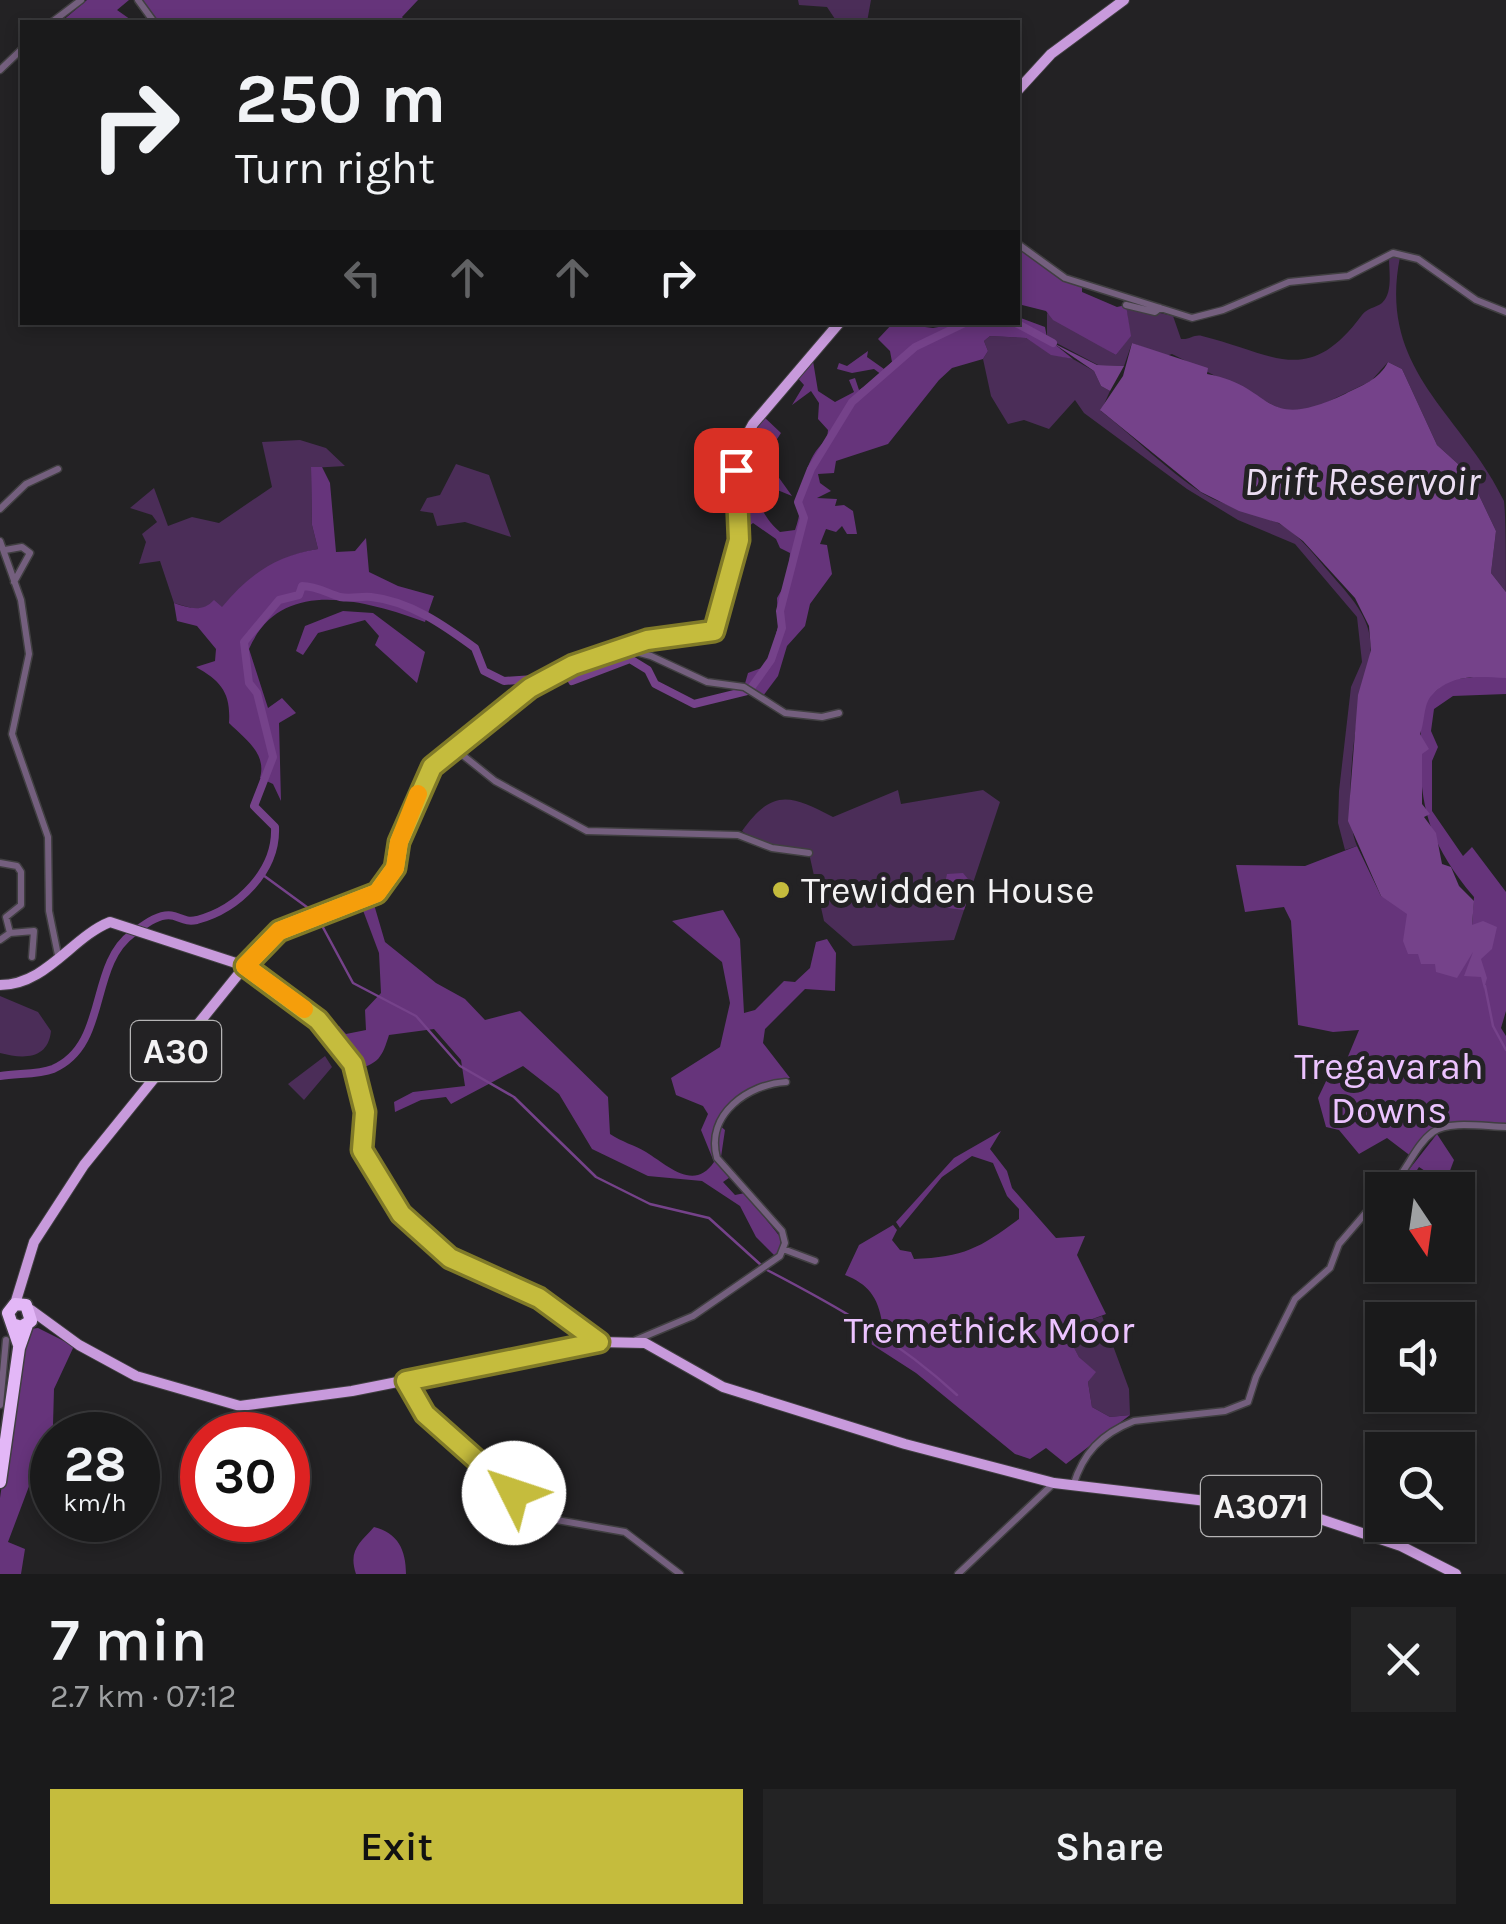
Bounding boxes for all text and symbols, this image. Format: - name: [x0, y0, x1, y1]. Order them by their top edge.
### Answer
- text: 250 m: [235, 58, 447, 140]
- icon: right: [70, 60, 200, 190]
- text: Turn right: [235, 142, 435, 194]
- icon: left: [335, 250, 390, 305]
- icon: ahead: [440, 250, 495, 305]
- icon: ahead: [545, 250, 600, 305]
- icon: right: [650, 250, 705, 305]
- pin: [694, 428, 779, 513]
- icon: arrive: [709, 443, 764, 498]
- water label: Drift Reservoir: [1244, 458, 1482, 505]
- place label: Trewidden House: [801, 868, 1095, 913]
- marker: Trewidden House: [770, 879, 792, 901]
- road number: A30: [131, 1021, 221, 1081]
- park label: Tregavarah Downs: [1294, 1044, 1484, 1133]
- north arrow: [1365, 1172, 1475, 1282]
- map controls: [1365, 1172, 1475, 1542]
- button: sound: [1365, 1302, 1475, 1412]
- park label: Tremethick Moor: [844, 1308, 1135, 1353]
- speed limit sign: 30: [180, 1412, 310, 1542]
- button: search: [1365, 1432, 1475, 1542]
- text: 28: [64, 1435, 126, 1494]
- position arrow: [462, 1441, 566, 1545]
- road number: A3071: [1201, 1476, 1321, 1536]
- text: km/h: [63, 1488, 127, 1517]
- text: 7 min: [50, 1605, 207, 1675]
- button: close: [1351, 1607, 1456, 1712]
- text: 2.7 km · 07:12: [50, 1678, 236, 1715]
- button: Exit: [50, 1789, 743, 1904]
- button: Share: [763, 1789, 1456, 1904]

